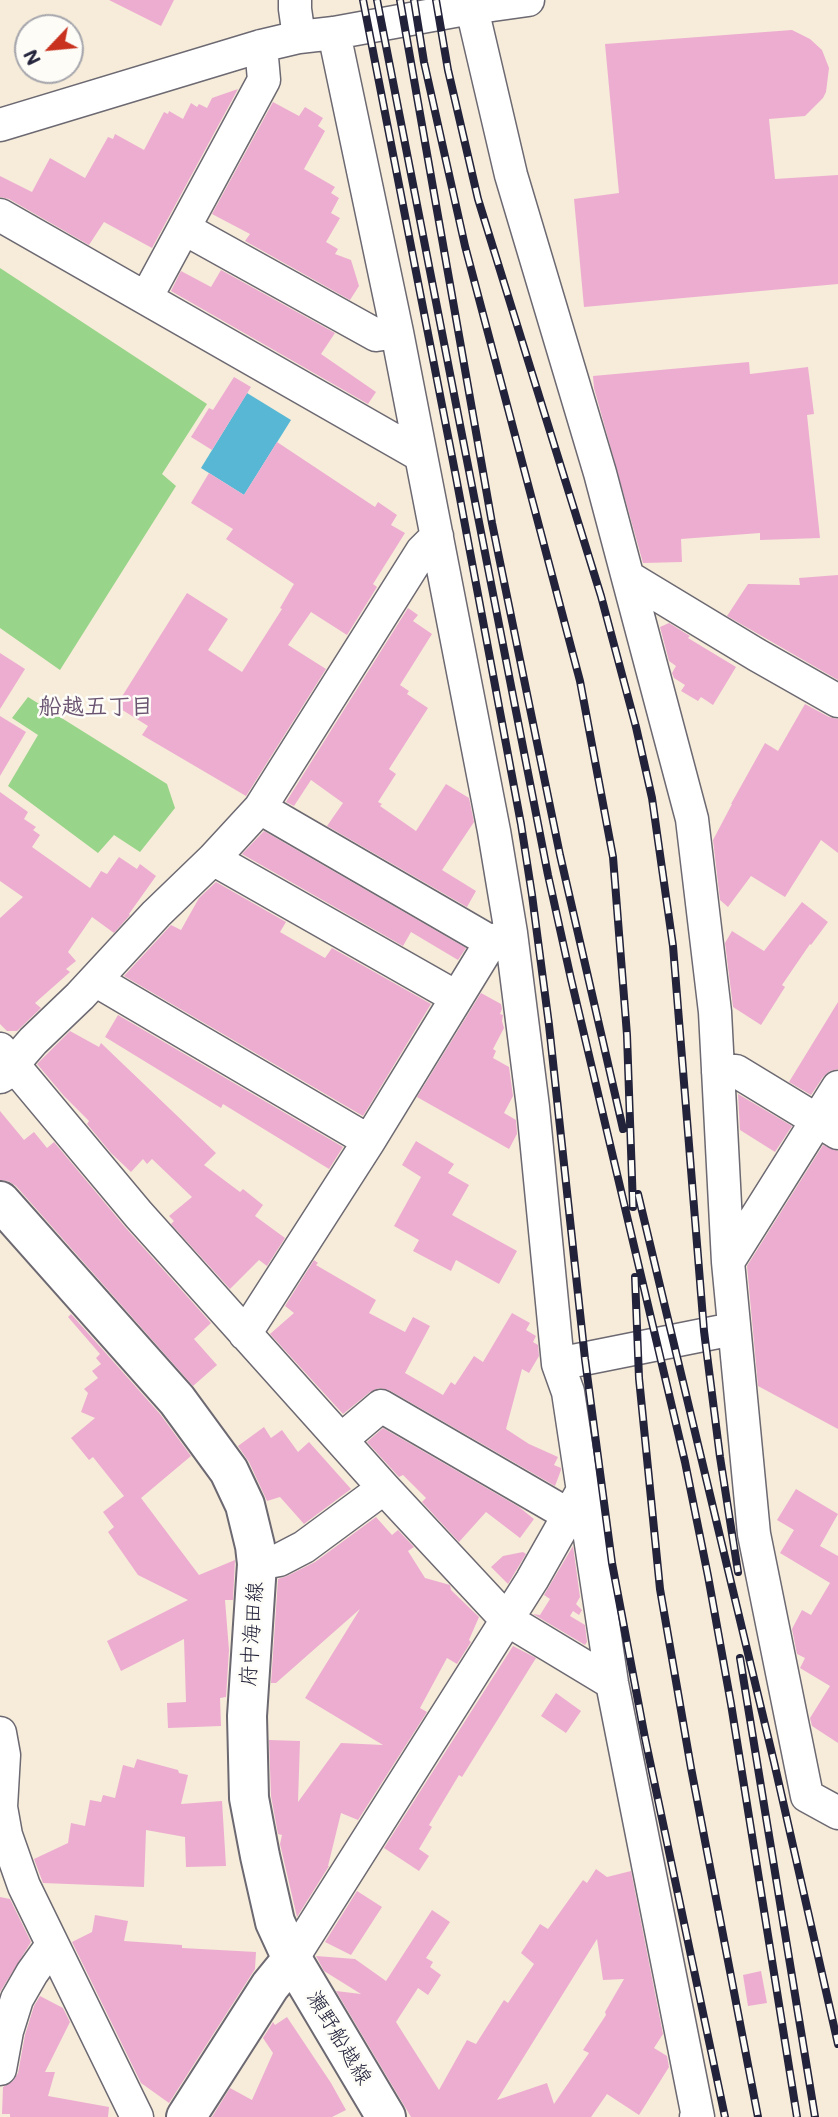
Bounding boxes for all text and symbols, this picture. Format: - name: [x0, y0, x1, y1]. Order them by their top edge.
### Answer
- north arrow: [14, 14, 84, 84]
- text: N: [17, 46, 46, 70]
- district label: 船越五丁目: [39, 693, 153, 721]
- street label: 府中海田線: [236, 1581, 268, 1687]
- street label: 瀬野船越線: [301, 1987, 377, 2089]

